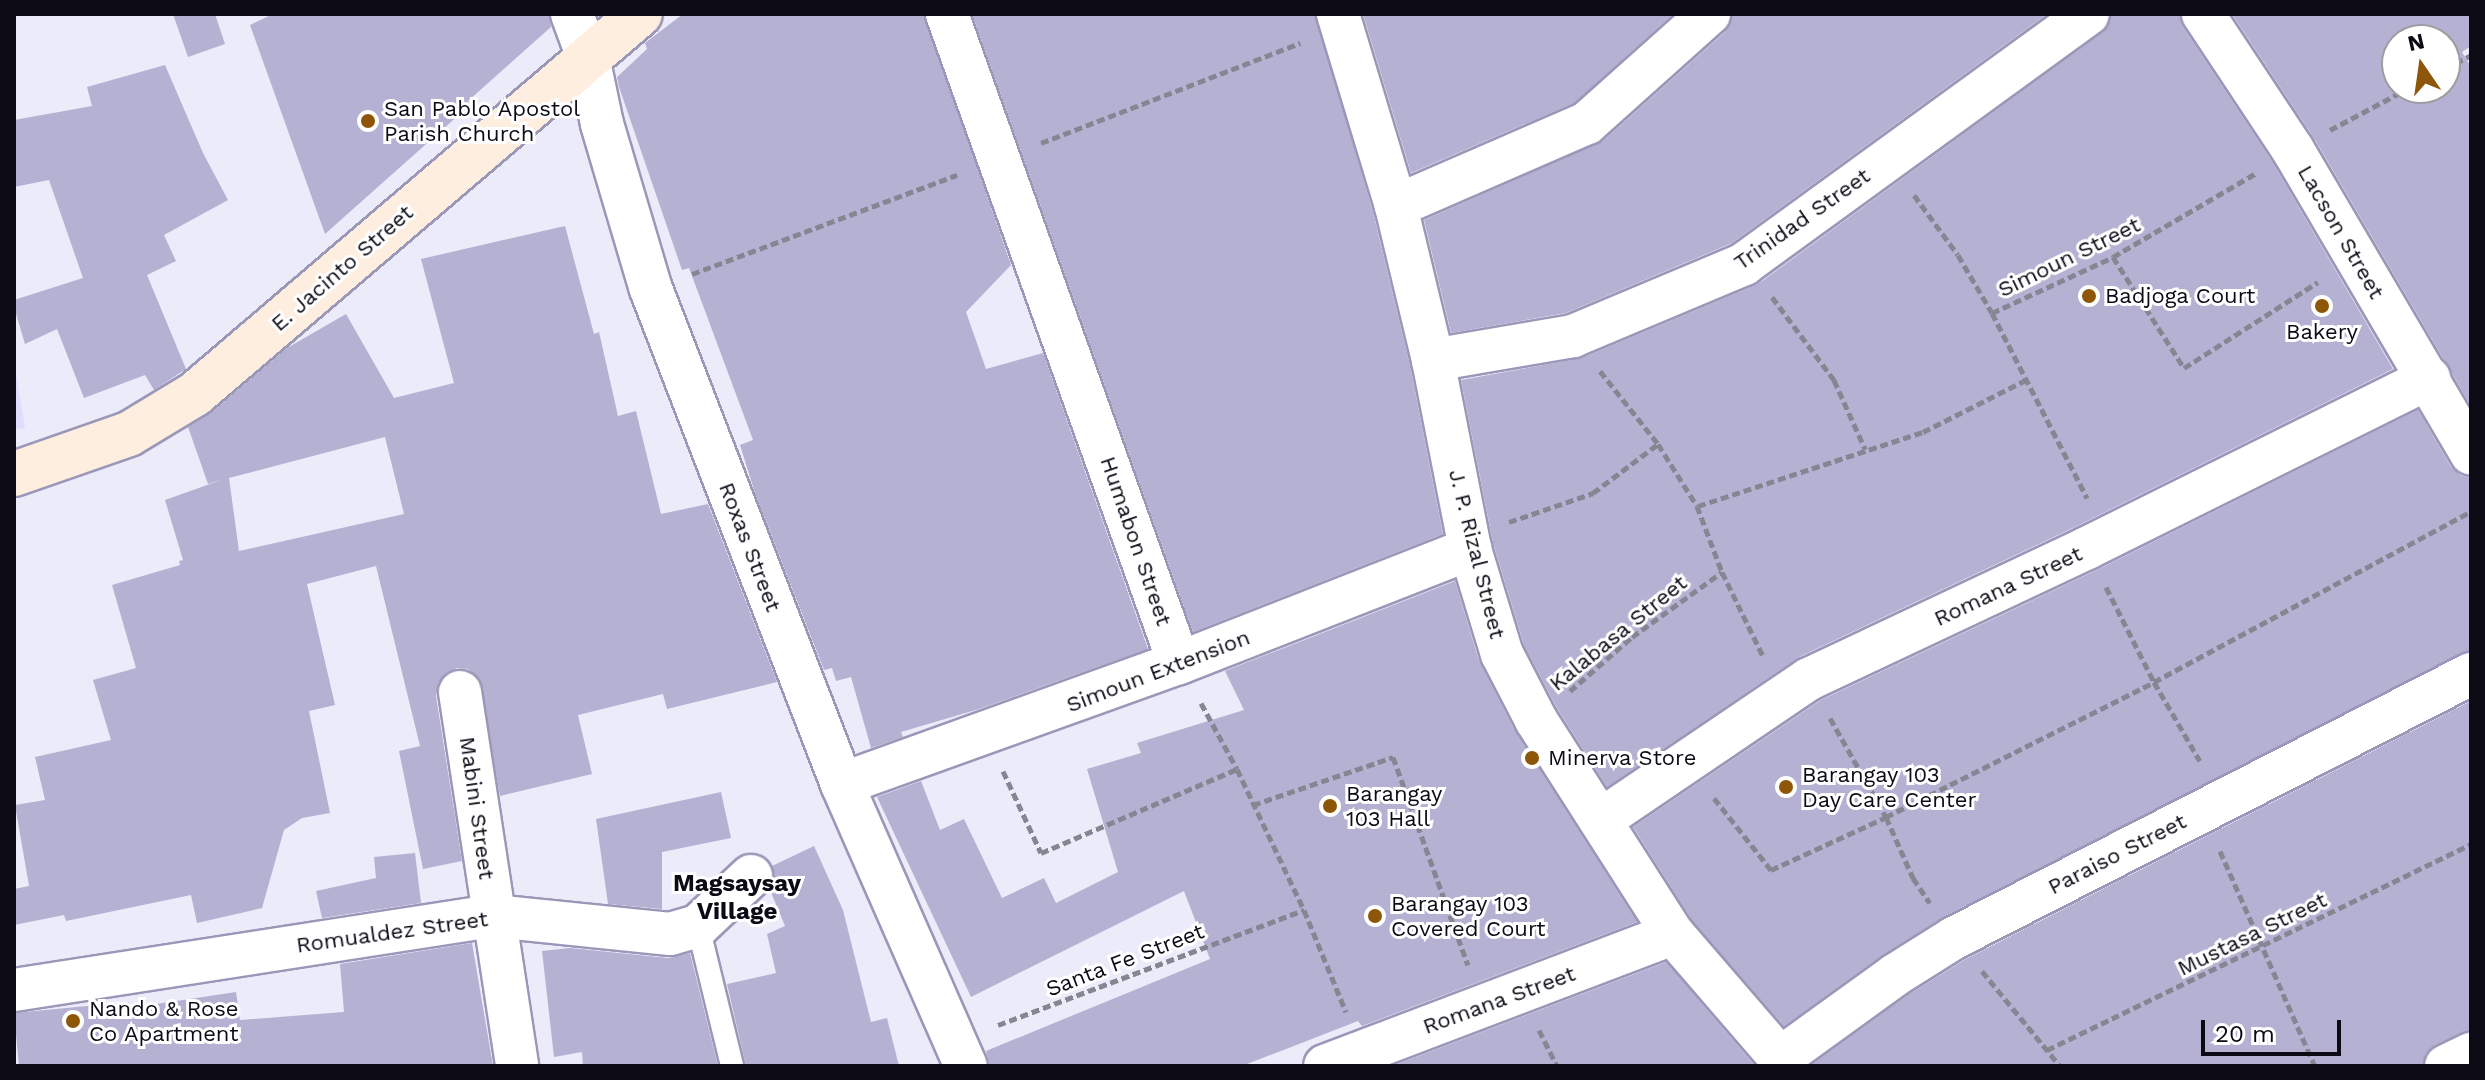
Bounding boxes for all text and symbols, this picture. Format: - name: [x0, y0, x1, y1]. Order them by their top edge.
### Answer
- north arrow: [2381, 24, 2461, 104]
- text: N: [2405, 28, 2427, 56]
- place label: San Pablo Apostol Parish Church: [384, 95, 581, 146]
- marker: San Pablo Apostol Parish Church: [359, 112, 377, 130]
- street label: Lacson Street: [2292, 160, 2390, 304]
- street label: Trinidad Street: [1729, 162, 1875, 276]
- street label: E. Jacinto Street: [266, 199, 418, 337]
- street label: Simoun Street: [1994, 211, 2144, 303]
- place label: Badjoga Court: [2105, 283, 2256, 309]
- marker: Badjoga Court: [2080, 287, 2098, 305]
- marker: Bakery: [2313, 297, 2331, 315]
- place label: Bakery: [2286, 319, 2358, 345]
- street label: Humabon Street: [1095, 453, 1177, 629]
- street label: J. P. Rizal Street: [1443, 466, 1511, 642]
- street label: Roxas Street: [713, 479, 787, 615]
- street label: Romana Street: [1930, 540, 2086, 632]
- street label: Kalabasa Street: [1544, 569, 1692, 697]
- street label: Simoun Extension: [1063, 624, 1253, 718]
- street label: Mabini Street: [454, 735, 500, 881]
- place label: Minerva Store: [1548, 745, 1697, 771]
- marker: Minerva Store: [1523, 749, 1541, 767]
- place label: Barangay 103 Day Care Center: [1802, 761, 1977, 812]
- marker: Barangay 103 Day Care Center: [1777, 778, 1795, 796]
- place label: Barangay 103 Hall: [1346, 780, 1442, 832]
- marker: Barangay 103 Hall: [1321, 797, 1339, 815]
- street label: Paraiso Street: [2044, 808, 2190, 900]
- district label: Magsaysay Village: [673, 870, 801, 926]
- street label: Mustasa Street: [2173, 886, 2331, 982]
- place label: Barangay 103 Covered Court: [1391, 890, 1545, 942]
- street label: Romualdez Street: [295, 905, 489, 959]
- marker: Barangay 103 Covered Court: [1366, 907, 1384, 925]
- street label: Santa Fe Street: [1042, 918, 1208, 1002]
- street label: Romana Street: [1419, 960, 1579, 1040]
- place label: Nando & Rose Co Apartment: [89, 995, 239, 1046]
- scale bar: [2205, 1004, 2345, 1054]
- marker: Nando & Rose Co Apartment: [64, 1012, 82, 1030]
- text: 20 m: [2215, 1020, 2275, 1048]

